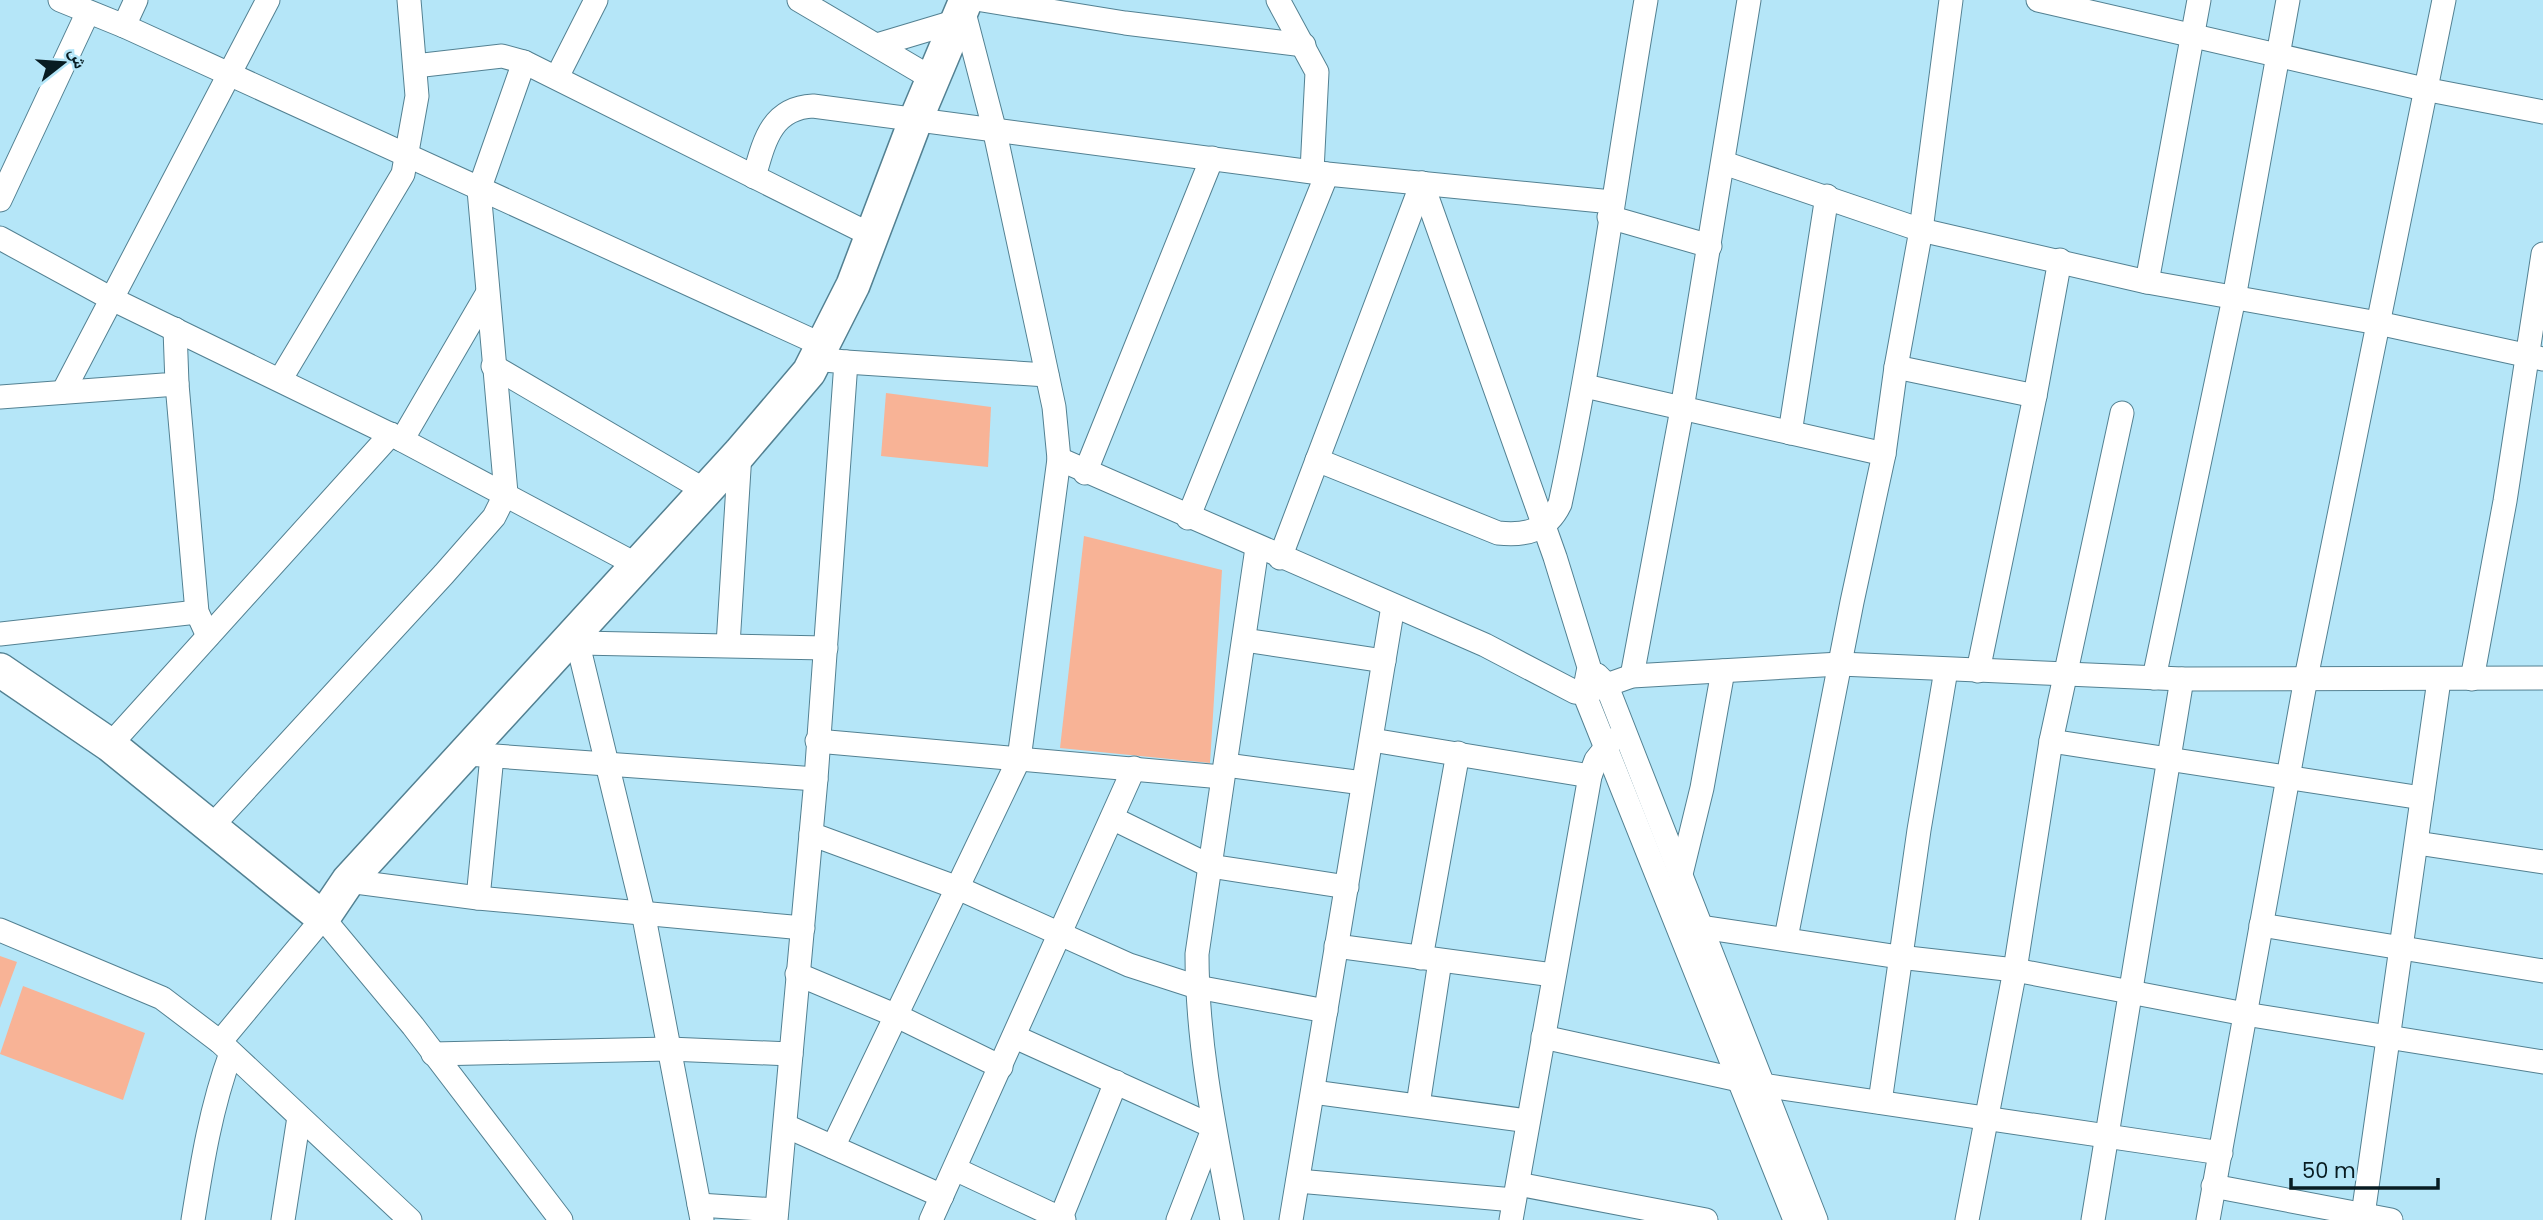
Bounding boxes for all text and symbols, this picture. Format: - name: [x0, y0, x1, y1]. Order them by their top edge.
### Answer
- north arrow: [28, 28, 98, 98]
- text: ش: [63, 45, 95, 72]
- scale bar: [2291, 1146, 2438, 1190]
- text: 50 m: [2302, 1156, 2356, 1185]

